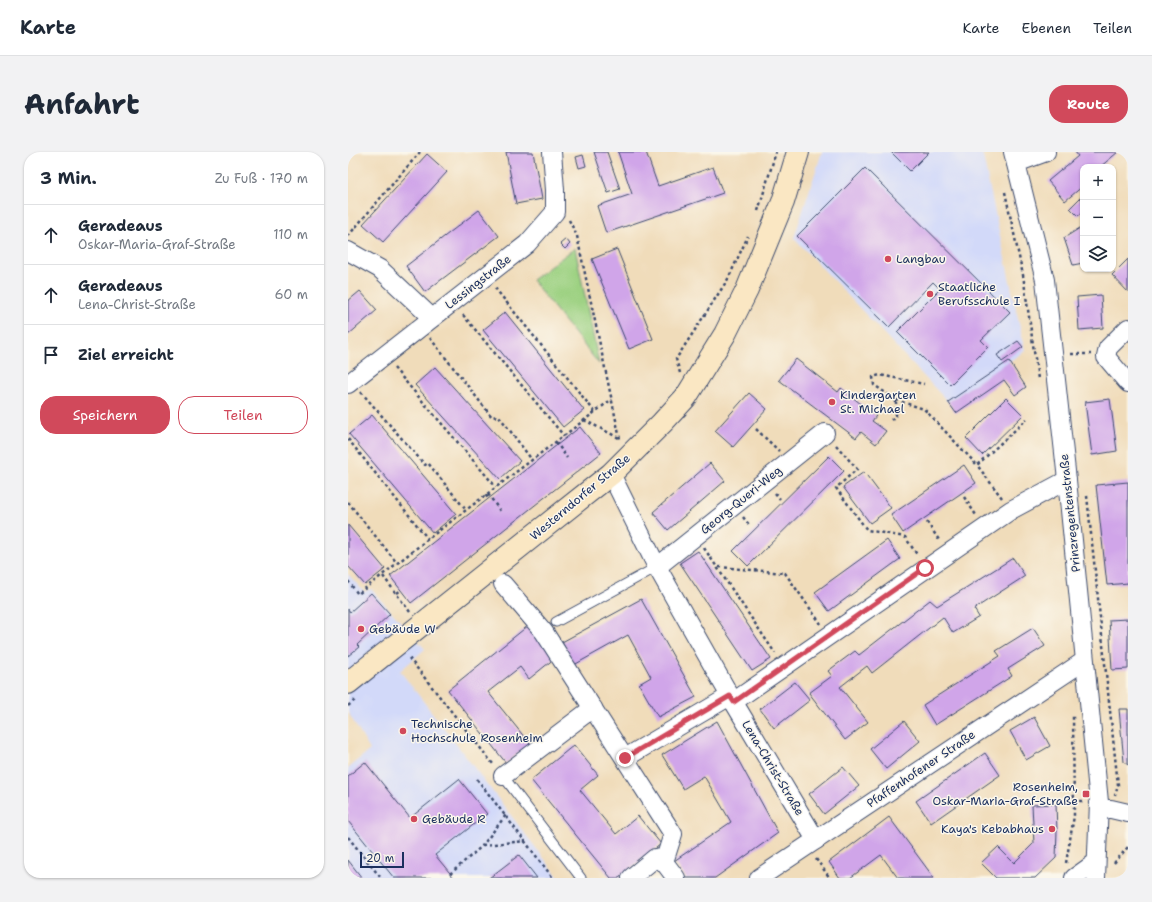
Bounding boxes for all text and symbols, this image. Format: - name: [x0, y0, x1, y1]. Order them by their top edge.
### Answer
- text: Karte: [20, 15, 76, 40]
- text: Karte: [963, 19, 1000, 37]
- text: Ebenen: [1022, 19, 1071, 37]
- text: Teilen: [1093, 19, 1132, 37]
- text: Anfahrt: [24, 85, 140, 123]
- button: Route: [1049, 85, 1128, 123]
- map controls: [1080, 164, 1116, 272]
- button: +: [1080, 164, 1116, 200]
- text: 3 Min.: [40, 167, 97, 189]
- text: Zu Fuß · 170 m: [215, 170, 308, 187]
- button: −: [1080, 200, 1116, 236]
- text: Geradeaus: [78, 216, 163, 236]
- icon: ahead: [40, 224, 62, 246]
- text: 110 m: [273, 226, 308, 243]
- text: Oskar-Maria-Graf-Straße: [78, 236, 236, 253]
- button: layers: [1080, 236, 1116, 272]
- street label: Lessingstraße: [442, 251, 515, 313]
- place label: Langbau: [896, 251, 946, 267]
- marker: Langbau: [883, 254, 893, 264]
- text: Geradeaus: [78, 276, 163, 296]
- place label: Staatliche Berufsschule I: [938, 279, 1021, 309]
- icon: ahead: [40, 284, 62, 306]
- text: 60 m: [275, 286, 308, 303]
- marker: Staatliche Berufsschule I: [925, 289, 935, 299]
- text: Lena-Christ-Straße: [78, 296, 196, 313]
- icon: arrive: [40, 344, 62, 366]
- text: Ziel erreicht: [78, 345, 174, 365]
- place label: Kindergarten St. Michael: [840, 387, 916, 417]
- button: Speichern: [40, 396, 170, 434]
- button: Teilen: [178, 396, 308, 434]
- marker: Kindergarten St. Michael: [827, 397, 837, 407]
- street label: Westerndorfer Straße: [526, 450, 634, 544]
- street label: Prinzregentenstraße: [1056, 453, 1084, 573]
- street label: Georg-Queri-Weg: [697, 462, 785, 538]
- route start: [916, 559, 934, 577]
- place label: Gebäude W: [369, 621, 436, 637]
- marker: Gebäude W: [356, 624, 366, 634]
- place label: Technische Hochschule Rosenheim: [411, 716, 543, 746]
- street label: Lena-Christ-Straße: [738, 717, 808, 819]
- marker: Technische Hochschule Rosenheim: [398, 726, 408, 736]
- street label: Pfaffenhofener Straße: [864, 727, 979, 811]
- route end: [616, 749, 634, 767]
- place label: Rosenheim, Oskar-Maria-Graf-Straße: [932, 779, 1078, 809]
- marker: Rosenheim, Oskar-Maria-Graf-Straße: [1081, 789, 1091, 799]
- place label: Gebäude R: [422, 811, 486, 827]
- marker: Gebäude R: [409, 814, 419, 824]
- place label: Kaya's Kebabhaus: [941, 821, 1044, 837]
- marker: Kaya's Kebabhaus: [1047, 824, 1057, 834]
- scale bar: [360, 850, 404, 869]
- text: 20 m: [366, 851, 394, 866]

